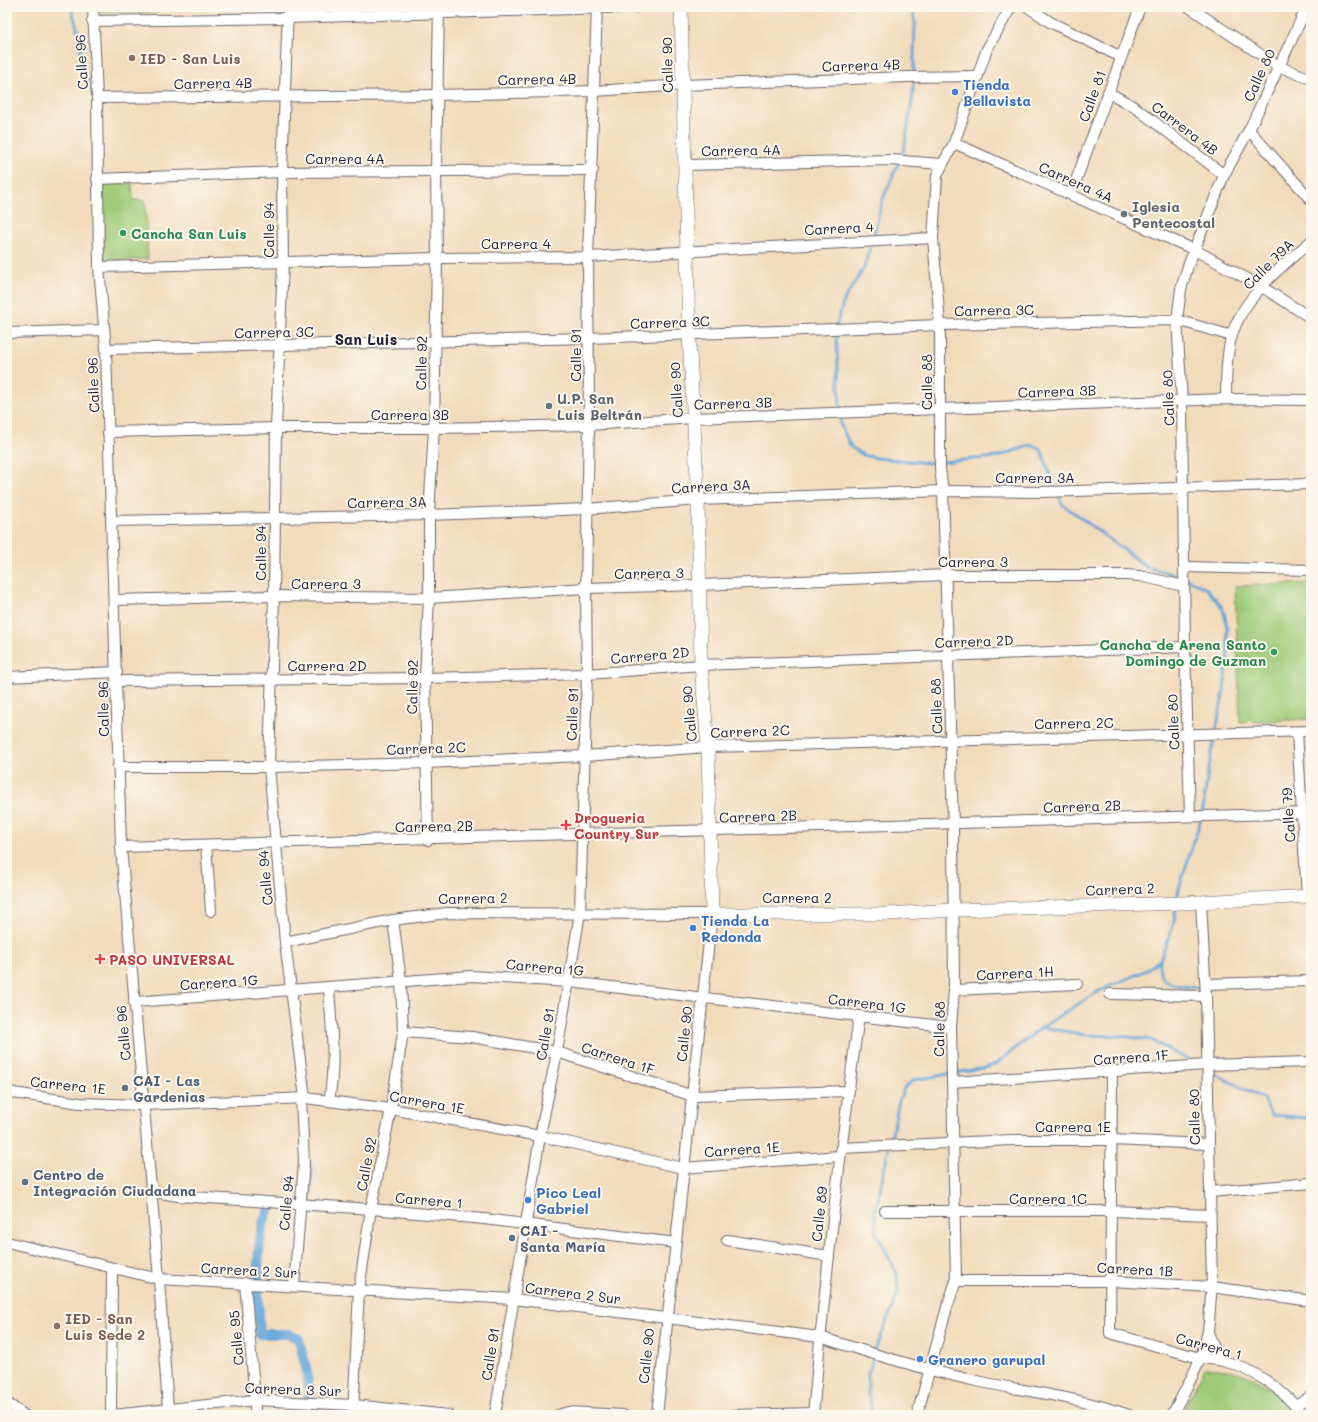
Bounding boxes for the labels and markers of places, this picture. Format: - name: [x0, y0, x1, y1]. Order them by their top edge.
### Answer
- place label: IED - San Luis: [140, 49, 241, 68]
- marker: IED - San Luis: [127, 53, 137, 63]
- place label: Tienda Bellavista: [963, 75, 1032, 110]
- marker: Tienda Bellavista: [950, 87, 960, 97]
- place label: Iglesia Pentecostal: [1132, 197, 1215, 232]
- marker: Iglesia Pentecostal: [1119, 209, 1129, 219]
- place label: Cancha San Luis: [131, 224, 247, 243]
- marker: Cancha San Luis: [118, 228, 128, 238]
- place label: U.P. San Luis Beltrán: [557, 389, 642, 424]
- marker: U.P. San Luis Beltrán: [544, 401, 554, 411]
- place label: Cancha de Arena Santo Domingo de Guzman: [1099, 635, 1266, 670]
- marker: Cancha de Arena Santo Domingo de Guzman: [1269, 647, 1279, 657]
- place label: Drogueria Country Sur: [574, 808, 659, 843]
- marker: Drogueria Country Sur: [561, 820, 571, 830]
- place label: Tienda La Redonda: [701, 911, 770, 946]
- marker: Tienda La Redonda: [688, 923, 698, 933]
- place label: PASO UNIVERSAL: [109, 950, 235, 969]
- marker: PASO UNIVERSAL: [94, 953, 106, 965]
- place label: CAI - Las Gardenias: [133, 1071, 205, 1106]
- marker: CAI - Las Gardenias: [120, 1083, 130, 1093]
- place label: Centro de Integración Ciudadana: [33, 1165, 197, 1200]
- marker: Centro de Integración Ciudadana: [20, 1177, 30, 1187]
- place label: Pico Leal Gabriel: [536, 1183, 601, 1218]
- marker: Pico Leal Gabriel: [523, 1195, 533, 1205]
- place label: CAI - Santa María: [520, 1221, 606, 1256]
- marker: CAI - Santa María: [507, 1233, 517, 1243]
- place label: IED - San Luis Sede 2: [65, 1309, 145, 1344]
- marker: IED - San Luis Sede 2: [52, 1321, 62, 1331]
- place label: Granero garupal: [928, 1350, 1045, 1369]
- marker: Granero garupal: [915, 1354, 925, 1364]

